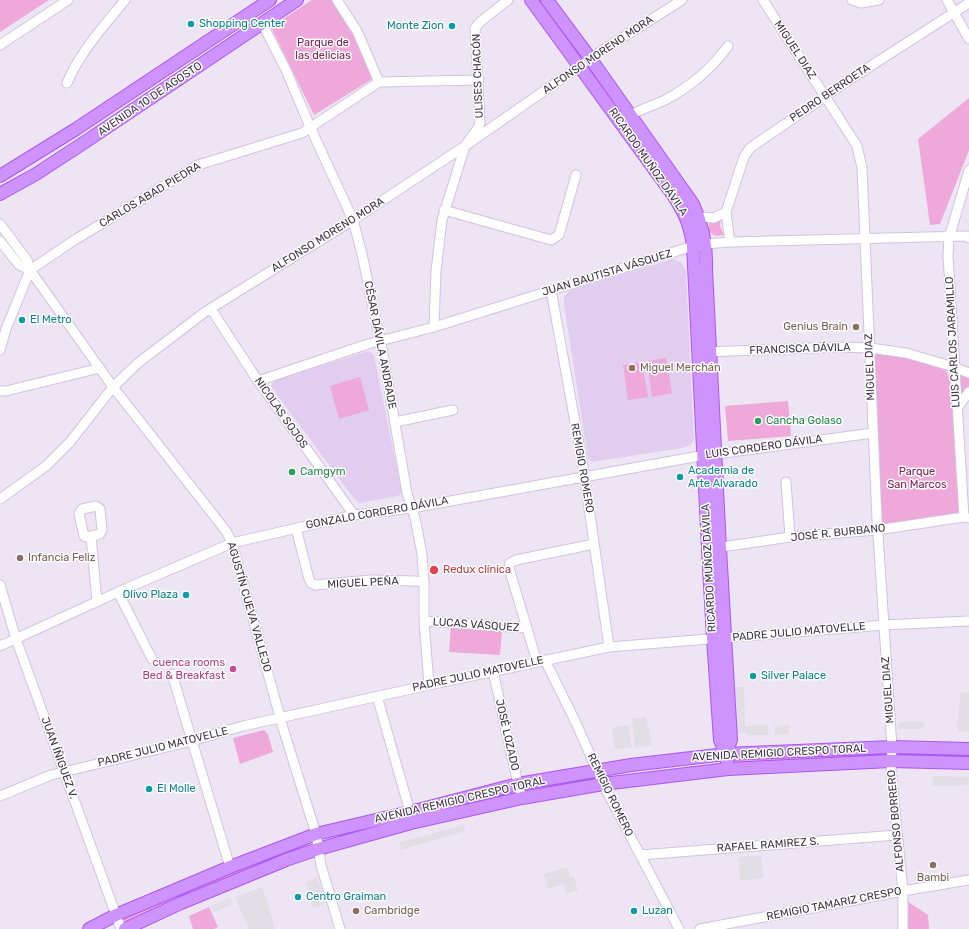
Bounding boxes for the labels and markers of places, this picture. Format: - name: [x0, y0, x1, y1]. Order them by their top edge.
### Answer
- place label: Shopping Center: [199, 17, 285, 31]
- marker: Shopping Center: [186, 19, 196, 29]
- place label: Monte Zion: [387, 19, 444, 33]
- marker: Monte Zion: [447, 21, 457, 31]
- place label: El Metro: [30, 313, 72, 327]
- marker: El Metro: [17, 315, 27, 325]
- place label: Genius Brain: [783, 320, 848, 334]
- marker: Genius Brain: [851, 322, 861, 332]
- place label: Miguel Merchán: [640, 361, 721, 375]
- marker: Miguel Merchán: [627, 363, 637, 373]
- place label: Cancha Golaso: [766, 414, 842, 428]
- marker: Cancha Golaso: [753, 416, 763, 426]
- place label: Academia de Arte Alvarado: [688, 464, 758, 490]
- place label: Camgym: [300, 465, 346, 479]
- marker: Camgym: [287, 467, 297, 477]
- marker: Academia de Arte Alvarado: [675, 472, 685, 482]
- place label: Infancia Feliz: [28, 551, 95, 565]
- marker: Infancia Feliz: [15, 553, 25, 563]
- place label: Redux clínica: [443, 563, 511, 577]
- marker: Redux clínica: [428, 564, 440, 576]
- place label: Olivo Plaza: [123, 588, 178, 602]
- marker: Olivo Plaza: [181, 590, 191, 600]
- place label: cuenca rooms Bed & Breakfast: [142, 656, 225, 682]
- marker: cuenca rooms Bed & Breakfast: [228, 664, 238, 674]
- place label: Silver Palace: [761, 669, 826, 683]
- marker: Silver Palace: [748, 671, 758, 681]
- place label: El Molle: [157, 782, 196, 796]
- marker: El Molle: [144, 784, 154, 794]
- marker: Bambi: [928, 860, 938, 870]
- place label: Bambi: [917, 871, 949, 885]
- place label: Centro Graiman: [306, 890, 386, 904]
- marker: Centro Graiman: [293, 892, 303, 902]
- place label: Cambridge: [364, 904, 420, 918]
- place label: Luzan: [642, 904, 673, 918]
- marker: Cambridge: [351, 906, 361, 916]
- marker: Luzan: [629, 906, 639, 916]

